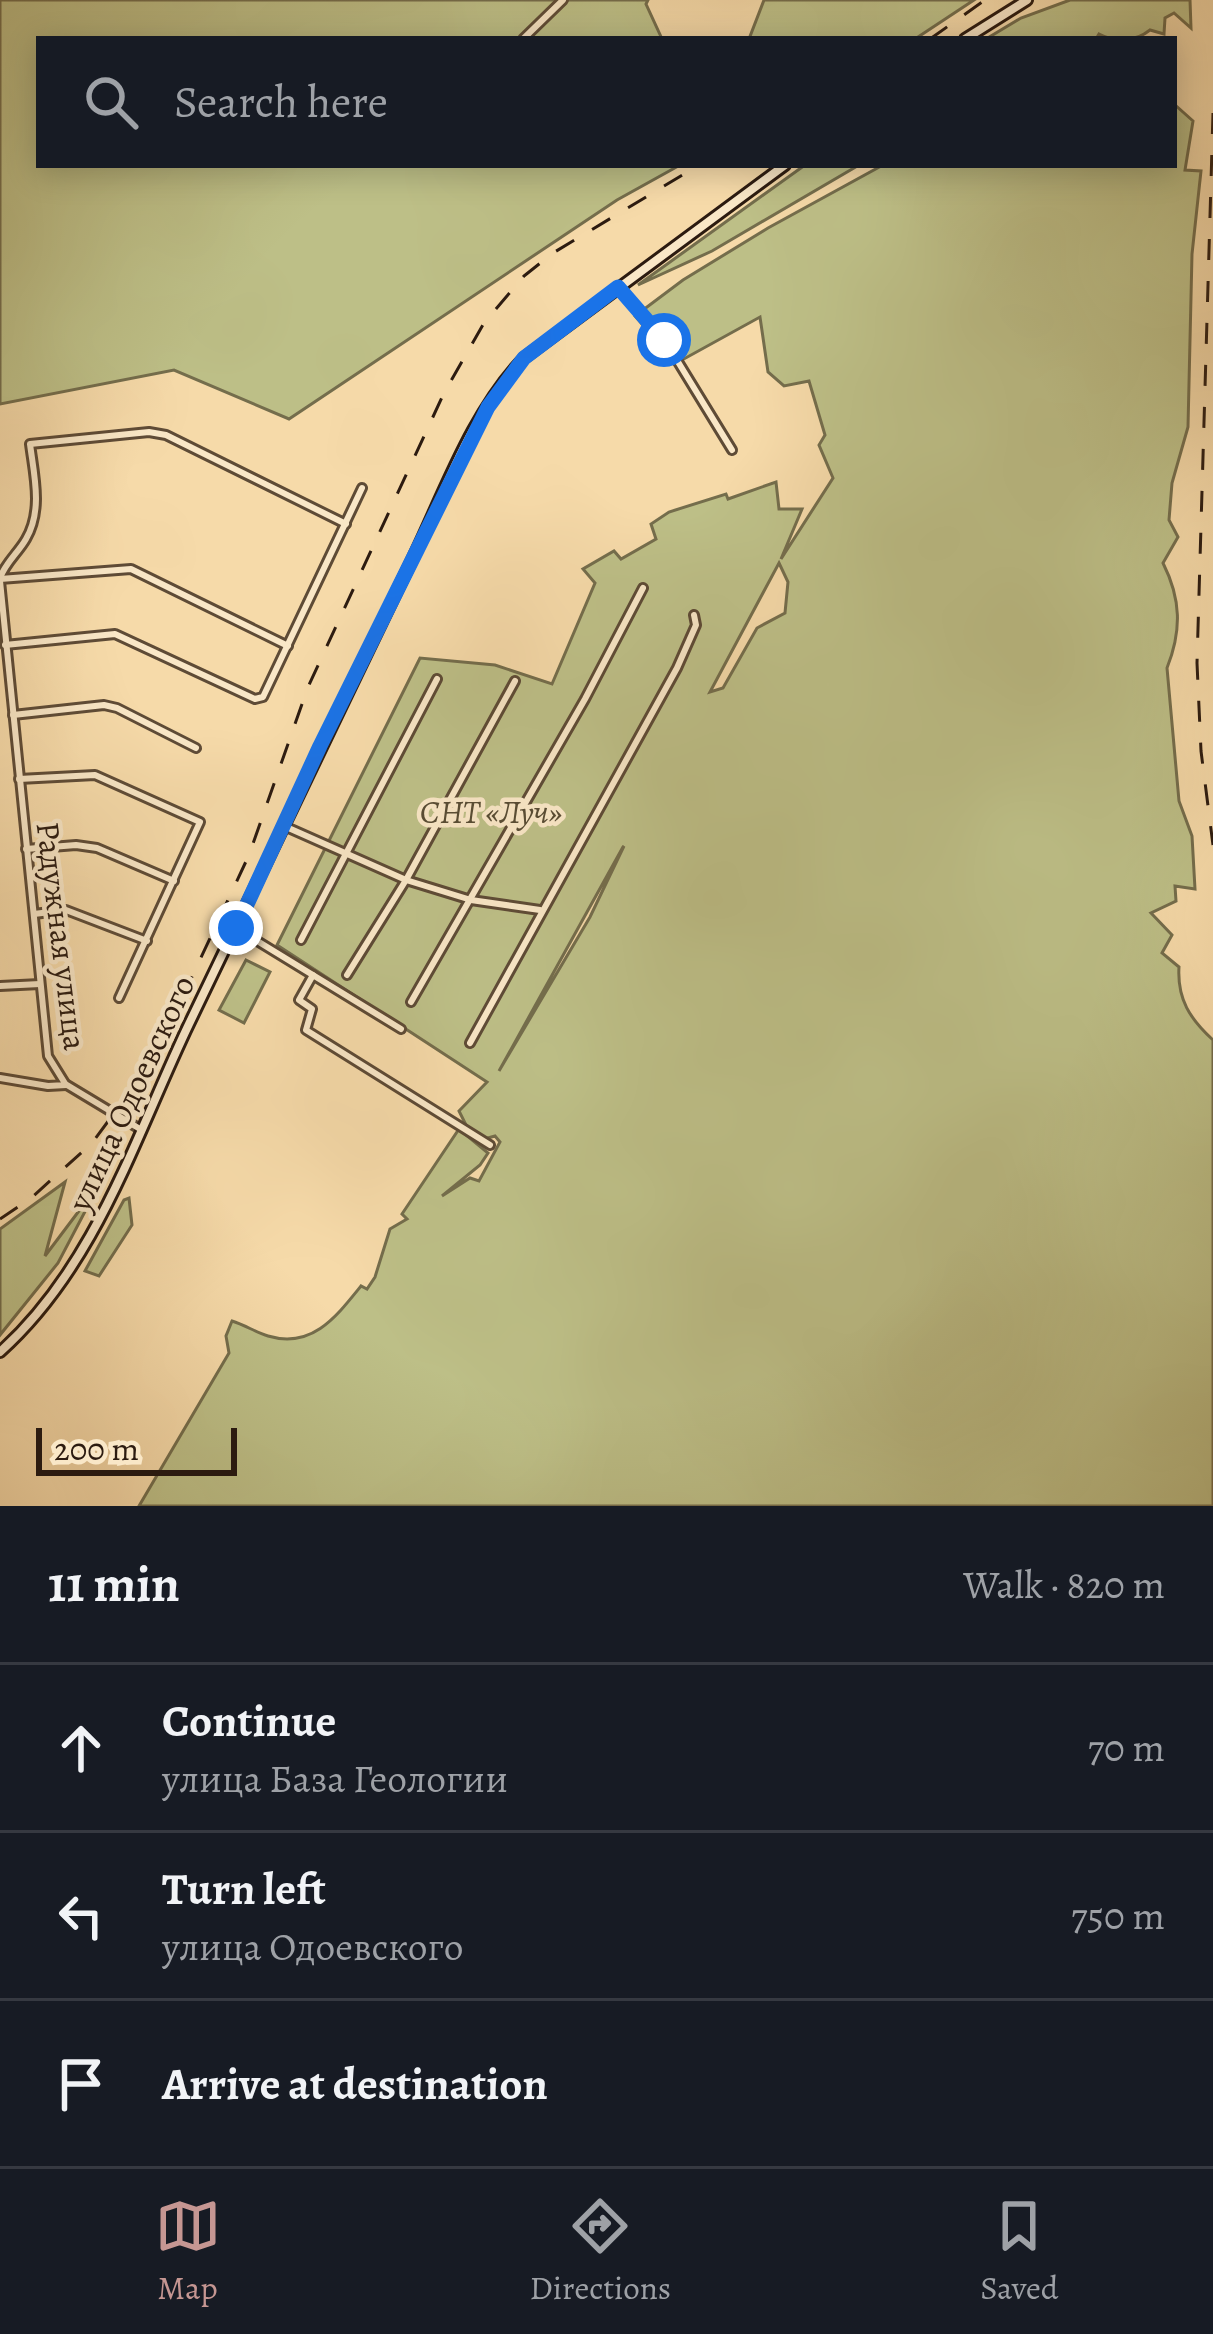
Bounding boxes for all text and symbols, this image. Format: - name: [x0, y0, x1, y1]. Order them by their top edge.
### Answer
- search box: [36, 36, 1177, 168]
- icon: search: [78, 69, 144, 135]
- text: Search here: [174, 71, 388, 133]
- route start: [637, 313, 691, 367]
- park label: СНТ «Луч»: [420, 789, 562, 834]
- street label: Радужная улица: [26, 819, 98, 1054]
- route end: [209, 901, 263, 955]
- street label: улица Одоевского: [56, 968, 205, 1219]
- scale bar: [36, 1422, 237, 1475]
- text: 200 m: [54, 1426, 139, 1471]
- text: 11 min: [48, 1549, 180, 1619]
- text: Walk · 820 m: [963, 1558, 1165, 1611]
- text: Continue: [162, 1690, 336, 1752]
- icon: ahead: [48, 1715, 114, 1781]
- text: 70 m: [1088, 1721, 1165, 1774]
- text: улица База Геологии: [162, 1752, 508, 1805]
- text: Turn left: [162, 1858, 326, 1920]
- icon: left: [48, 1883, 114, 1949]
- text: 750 m: [1071, 1889, 1165, 1942]
- text: улица Одоевского: [162, 1920, 464, 1973]
- icon: arrive: [48, 2051, 114, 2117]
- text: Arrive at destination: [162, 2053, 548, 2115]
- tab: Map: [155, 2193, 221, 2310]
- tab: Directions: [530, 2193, 671, 2310]
- tab: Saved: [980, 2193, 1058, 2310]

